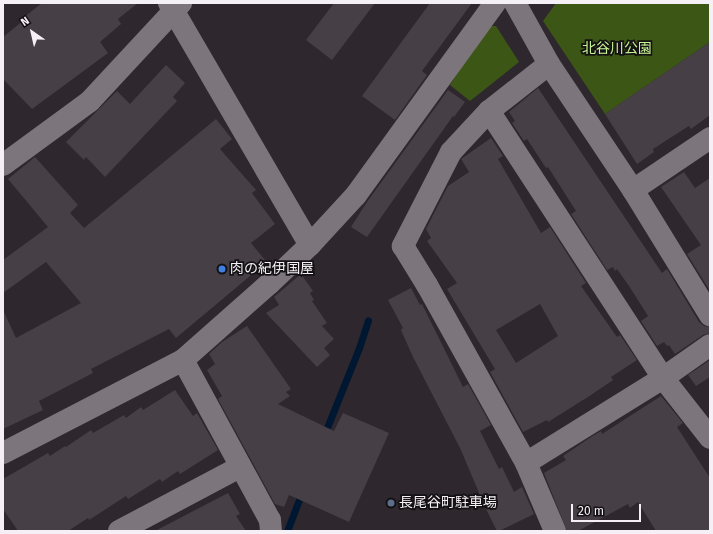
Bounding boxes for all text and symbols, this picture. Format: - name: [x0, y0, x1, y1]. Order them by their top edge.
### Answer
- north arrow: [12, 12, 52, 52]
- text: N: [18, 14, 32, 29]
- park label: 北谷川公園: [582, 41, 652, 57]
- place label: 肉の紀伊国屋: [230, 261, 314, 277]
- marker: 肉の紀伊国屋: [217, 264, 227, 274]
- place label: 長尾谷町駐車場: [399, 495, 497, 511]
- scale bar: [573, 496, 643, 522]
- marker: 長尾谷町駐車場: [386, 498, 396, 508]
- text: 20 m: [578, 504, 604, 518]

